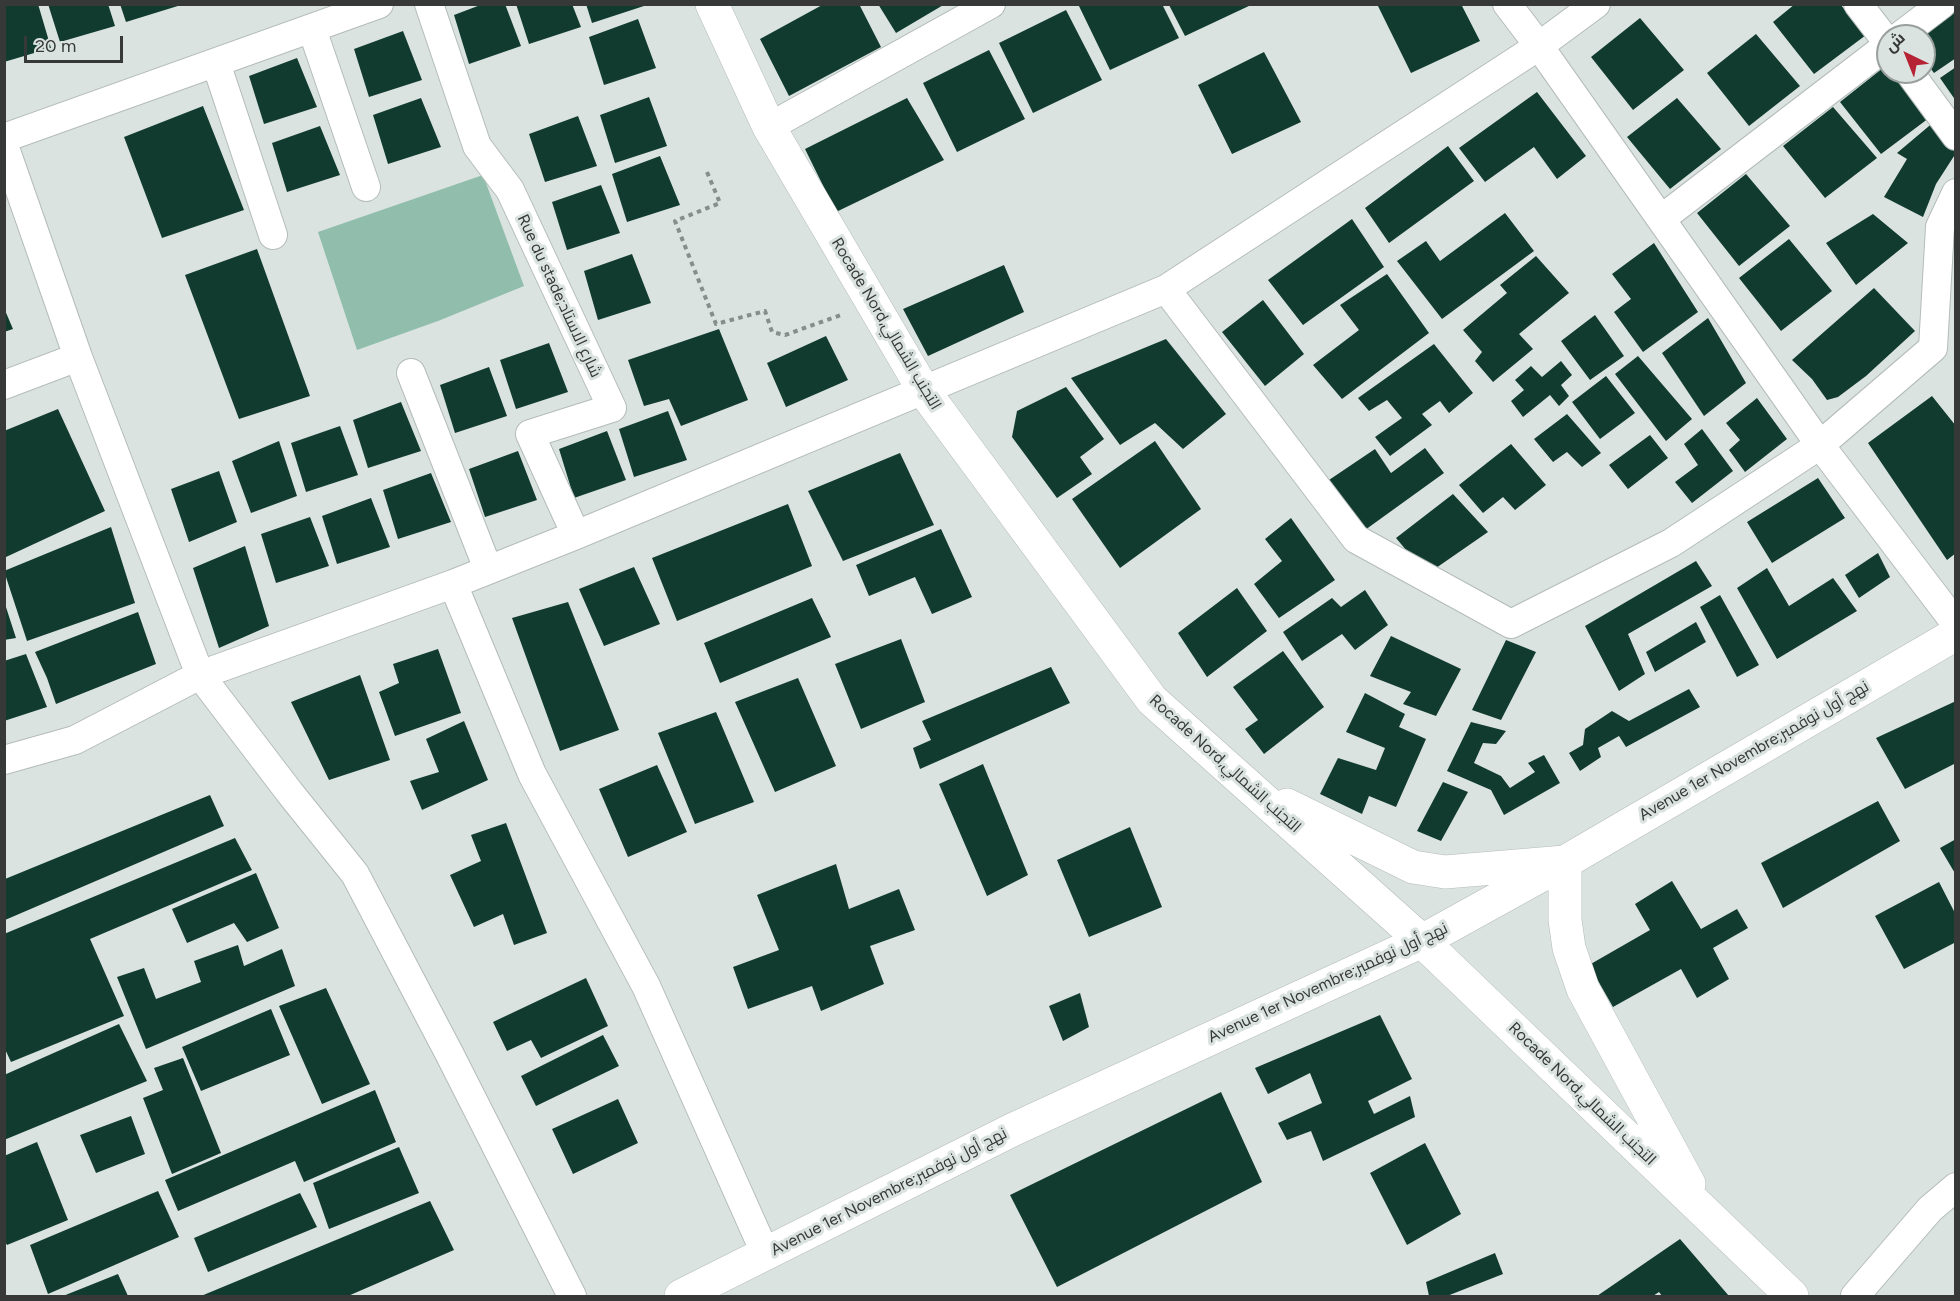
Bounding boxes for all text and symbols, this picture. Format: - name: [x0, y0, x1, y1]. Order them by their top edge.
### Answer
- scale bar: [27, 24, 126, 62]
- north arrow: [1876, 24, 1936, 84]
- text: ش: [1881, 28, 1909, 56]
- text: 20 m: [35, 35, 76, 57]
- street label: Rue du stade;شارع الاستاد: [513, 211, 605, 381]
- street label: Rocade Nord,التجنب الشمالي: [827, 234, 945, 414]
- street label: Avenue 1er Novembre;نهج أول نوفمبر: [1636, 677, 1872, 825]
- street label: Rocade Nord,التجنب الشمالي: [1145, 691, 1305, 837]
- street label: Avenue 1er Novembre;نهج أول نوفمبر: [1205, 919, 1451, 1047]
- street label: Rocade Nord,التجنب الشمالي: [1504, 1019, 1660, 1169]
- street label: Avenue 1er Novembre;نهج أول نوفمبر: [768, 1124, 1010, 1260]

